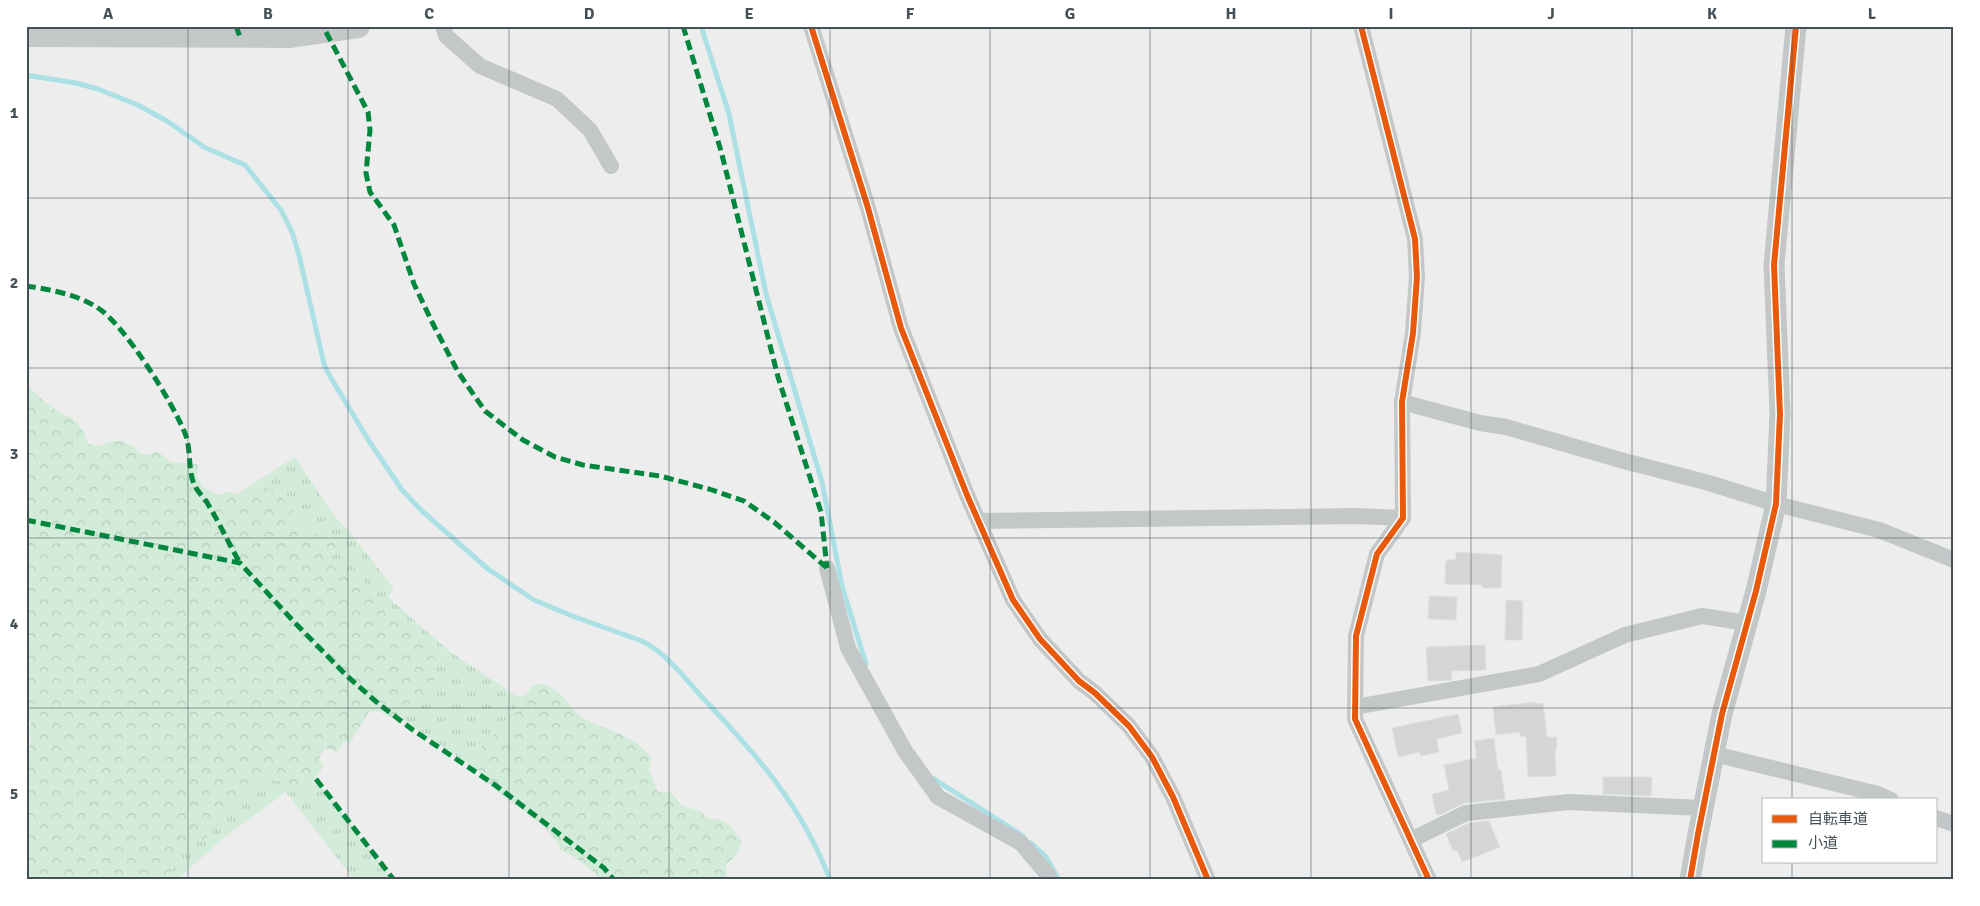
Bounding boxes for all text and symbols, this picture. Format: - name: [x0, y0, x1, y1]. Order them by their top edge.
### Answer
- text: A: [103, 4, 114, 24]
- text: B: [263, 4, 273, 24]
- text: C: [424, 4, 434, 24]
- text: D: [584, 4, 595, 24]
- text: E: [744, 4, 754, 24]
- text: F: [906, 4, 915, 24]
- text: G: [1065, 4, 1075, 24]
- text: H: [1226, 4, 1236, 24]
- text: I: [1388, 4, 1394, 24]
- text: J: [1547, 4, 1555, 24]
- text: K: [1707, 4, 1717, 24]
- text: L: [1868, 4, 1877, 24]
- text: 1: [10, 103, 19, 123]
- text: 2: [10, 273, 18, 293]
- text: 3: [10, 444, 18, 464]
- text: 4: [10, 614, 19, 634]
- text: 5: [10, 784, 18, 804]
- legend: [1762, 798, 1938, 864]
- text: 自転車道: [1808, 810, 1868, 828]
- text: 小道: [1808, 834, 1838, 852]

